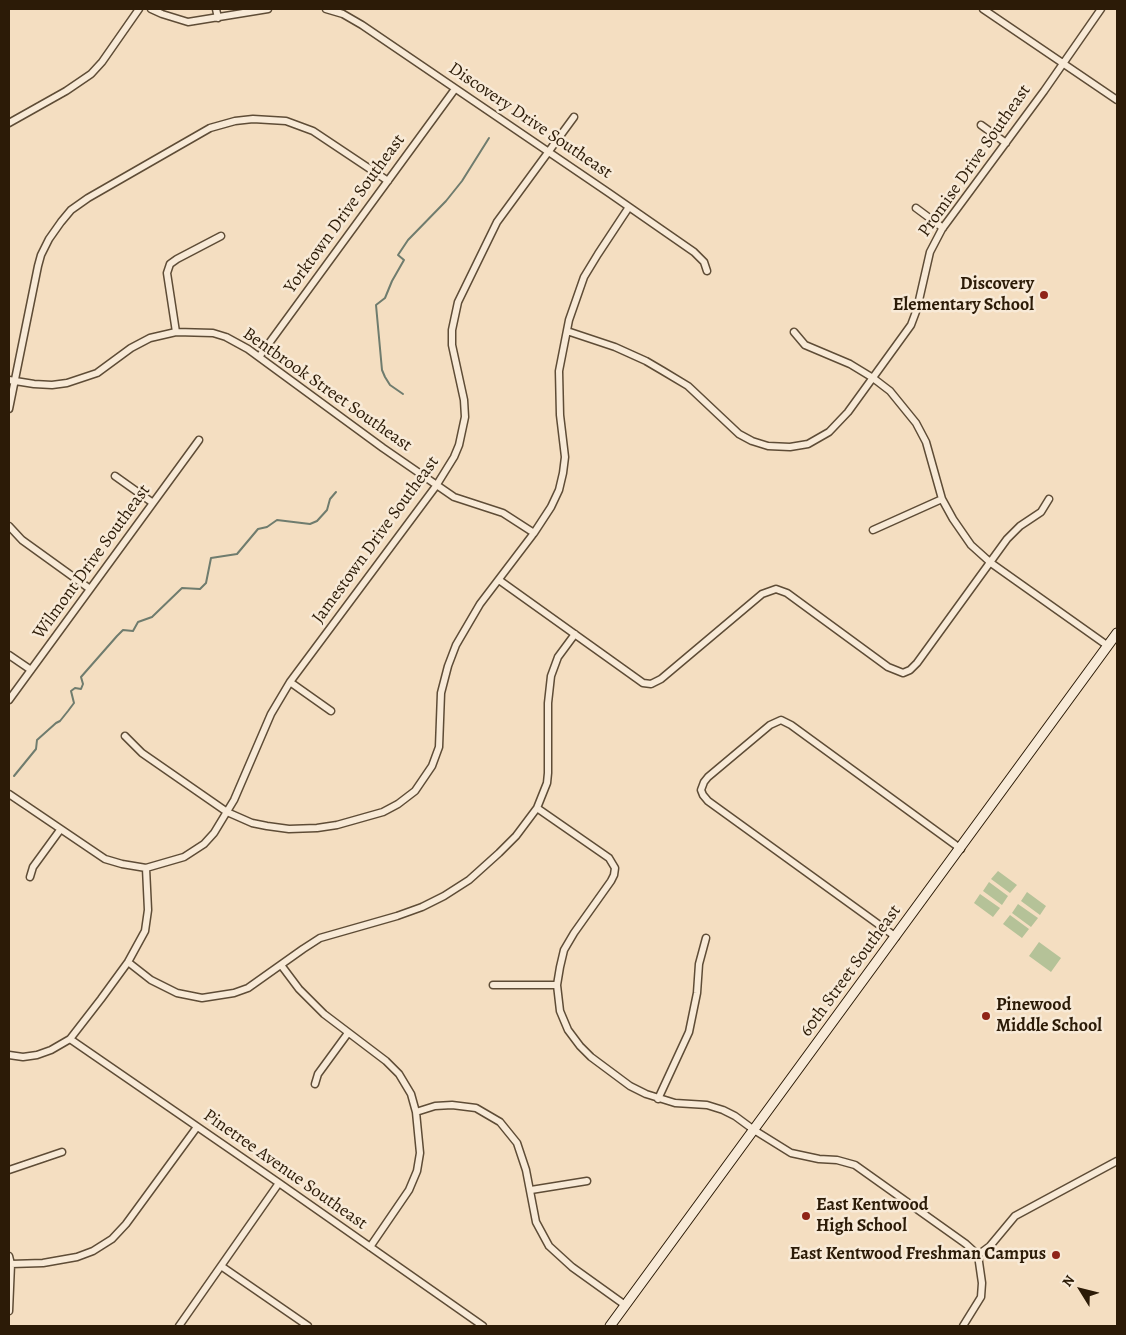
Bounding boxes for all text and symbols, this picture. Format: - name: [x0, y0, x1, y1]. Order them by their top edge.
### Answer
- street label: Discovery Drive Southeast: [444, 58, 616, 184]
- street label: Promise Drive Southeast: [914, 81, 1036, 241]
- street label: Yorktown Drive Southeast: [280, 130, 410, 298]
- place label: Discovery Elementary School: [893, 274, 1034, 316]
- marker: Discovery Elementary School: [1038, 289, 1050, 301]
- street label: Bentbrook Street Southeast: [238, 323, 416, 457]
- street label: Jamestown Drive Southeast: [308, 452, 444, 628]
- street label: Wilmont Drive Southeast: [29, 480, 155, 644]
- street label: 60th Street Southeast: [796, 901, 906, 1041]
- place label: Pinewood Middle School: [996, 995, 1102, 1038]
- marker: Pinewood Middle School: [980, 1010, 992, 1022]
- street label: Pinetree Avenue Southeast: [199, 1105, 371, 1235]
- place label: East Kentwood High School: [816, 1195, 928, 1238]
- marker: East Kentwood High School: [800, 1210, 812, 1222]
- place label: East Kentwood Freshman Campus: [790, 1244, 1046, 1266]
- marker: East Kentwood Freshman Campus: [1050, 1249, 1062, 1261]
- north arrow: [1056, 1265, 1106, 1315]
- text: N: [1058, 1271, 1079, 1291]

